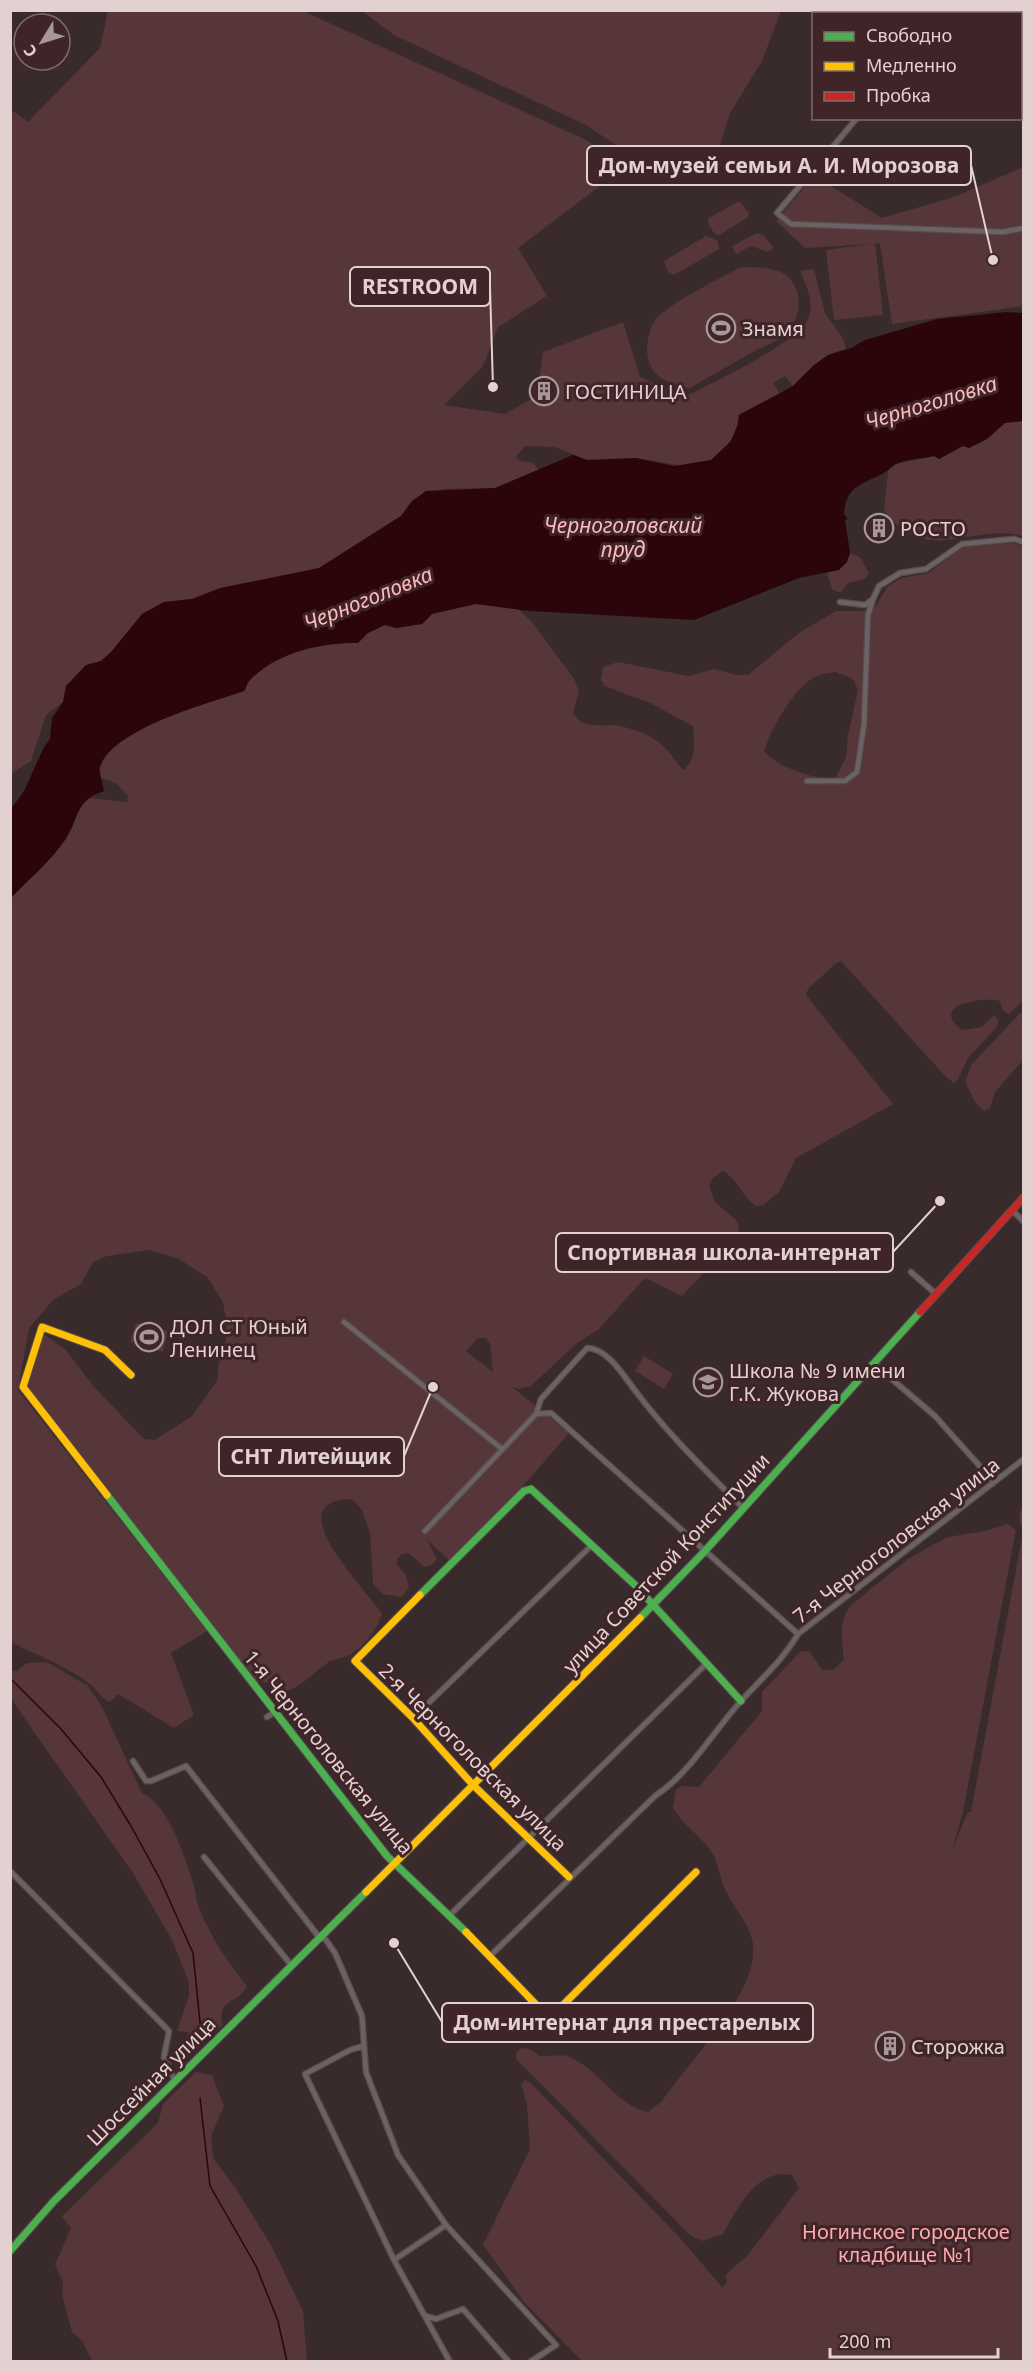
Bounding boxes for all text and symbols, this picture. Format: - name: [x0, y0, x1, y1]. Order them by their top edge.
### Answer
- north arrow: [12, 12, 72, 72]
- legend: [812, 12, 1022, 120]
- text: Свободно: [866, 23, 952, 47]
- text: С: [18, 40, 42, 62]
- text: Медленно: [866, 53, 957, 77]
- text: Пробка: [866, 83, 931, 107]
- callout: Дом-музей семьи А. И. Морозова: [587, 146, 971, 185]
- text: Дом-музей семьи А. И. Морозова: [599, 151, 959, 179]
- callout: RESTROOM: [350, 267, 490, 306]
- text: RESTROOM: [362, 272, 478, 300]
- sports icon: Знамя: [705, 312, 737, 344]
- place label: Знамя: [742, 315, 804, 342]
- water label: Черноголовка: [862, 369, 1001, 435]
- building icon: ГОСТИНИЦА: [528, 375, 560, 407]
- place label: ГОСТИНИЦА: [565, 378, 687, 405]
- water label: Черноголовский пруд: [544, 511, 702, 563]
- building icon: РОСТО: [863, 512, 895, 544]
- place label: РОСТО: [900, 515, 966, 542]
- water label: Черноголовка: [299, 559, 437, 637]
- callout: Спортивная школа-интернат: [556, 1233, 893, 1272]
- text: Спортивная школа-интернат: [567, 1238, 881, 1266]
- place label: ДОЛ СТ Юный Ленинец: [170, 1313, 308, 1363]
- sports icon: ДОЛ СТ Юный Ленинец: [133, 1321, 165, 1353]
- place label: Школа № 9 имени Г.К. Жукова: [729, 1357, 906, 1407]
- school or university icon: Школа № 9 имени Г.К. Жукова: [692, 1366, 724, 1398]
- callout: СНТ Литейщик: [219, 1437, 404, 1476]
- text: СНТ Литейщик: [231, 1442, 391, 1470]
- street label: улица Советской Конституции: [557, 1447, 775, 1679]
- street label: 7-я Черноголовская улица: [787, 1451, 1005, 1629]
- street label: 1-я Черноголовская улица: [238, 1644, 420, 1860]
- street label: 2-я Черноголовская улица: [373, 1657, 573, 1857]
- callout: Дом-интернат для престарелых: [442, 2003, 813, 2042]
- text: Дом-интернат для престарелых: [454, 2008, 801, 2036]
- street label: Шоссейная улица: [81, 2011, 221, 2151]
- building icon: Сторожка: [874, 2030, 906, 2062]
- place label: Сторожка: [911, 2033, 1005, 2060]
- park label: Ногинское городское кладбище №1: [802, 2218, 1010, 2268]
- scale bar: [830, 2321, 998, 2359]
- text: 200 m: [839, 2329, 891, 2353]

